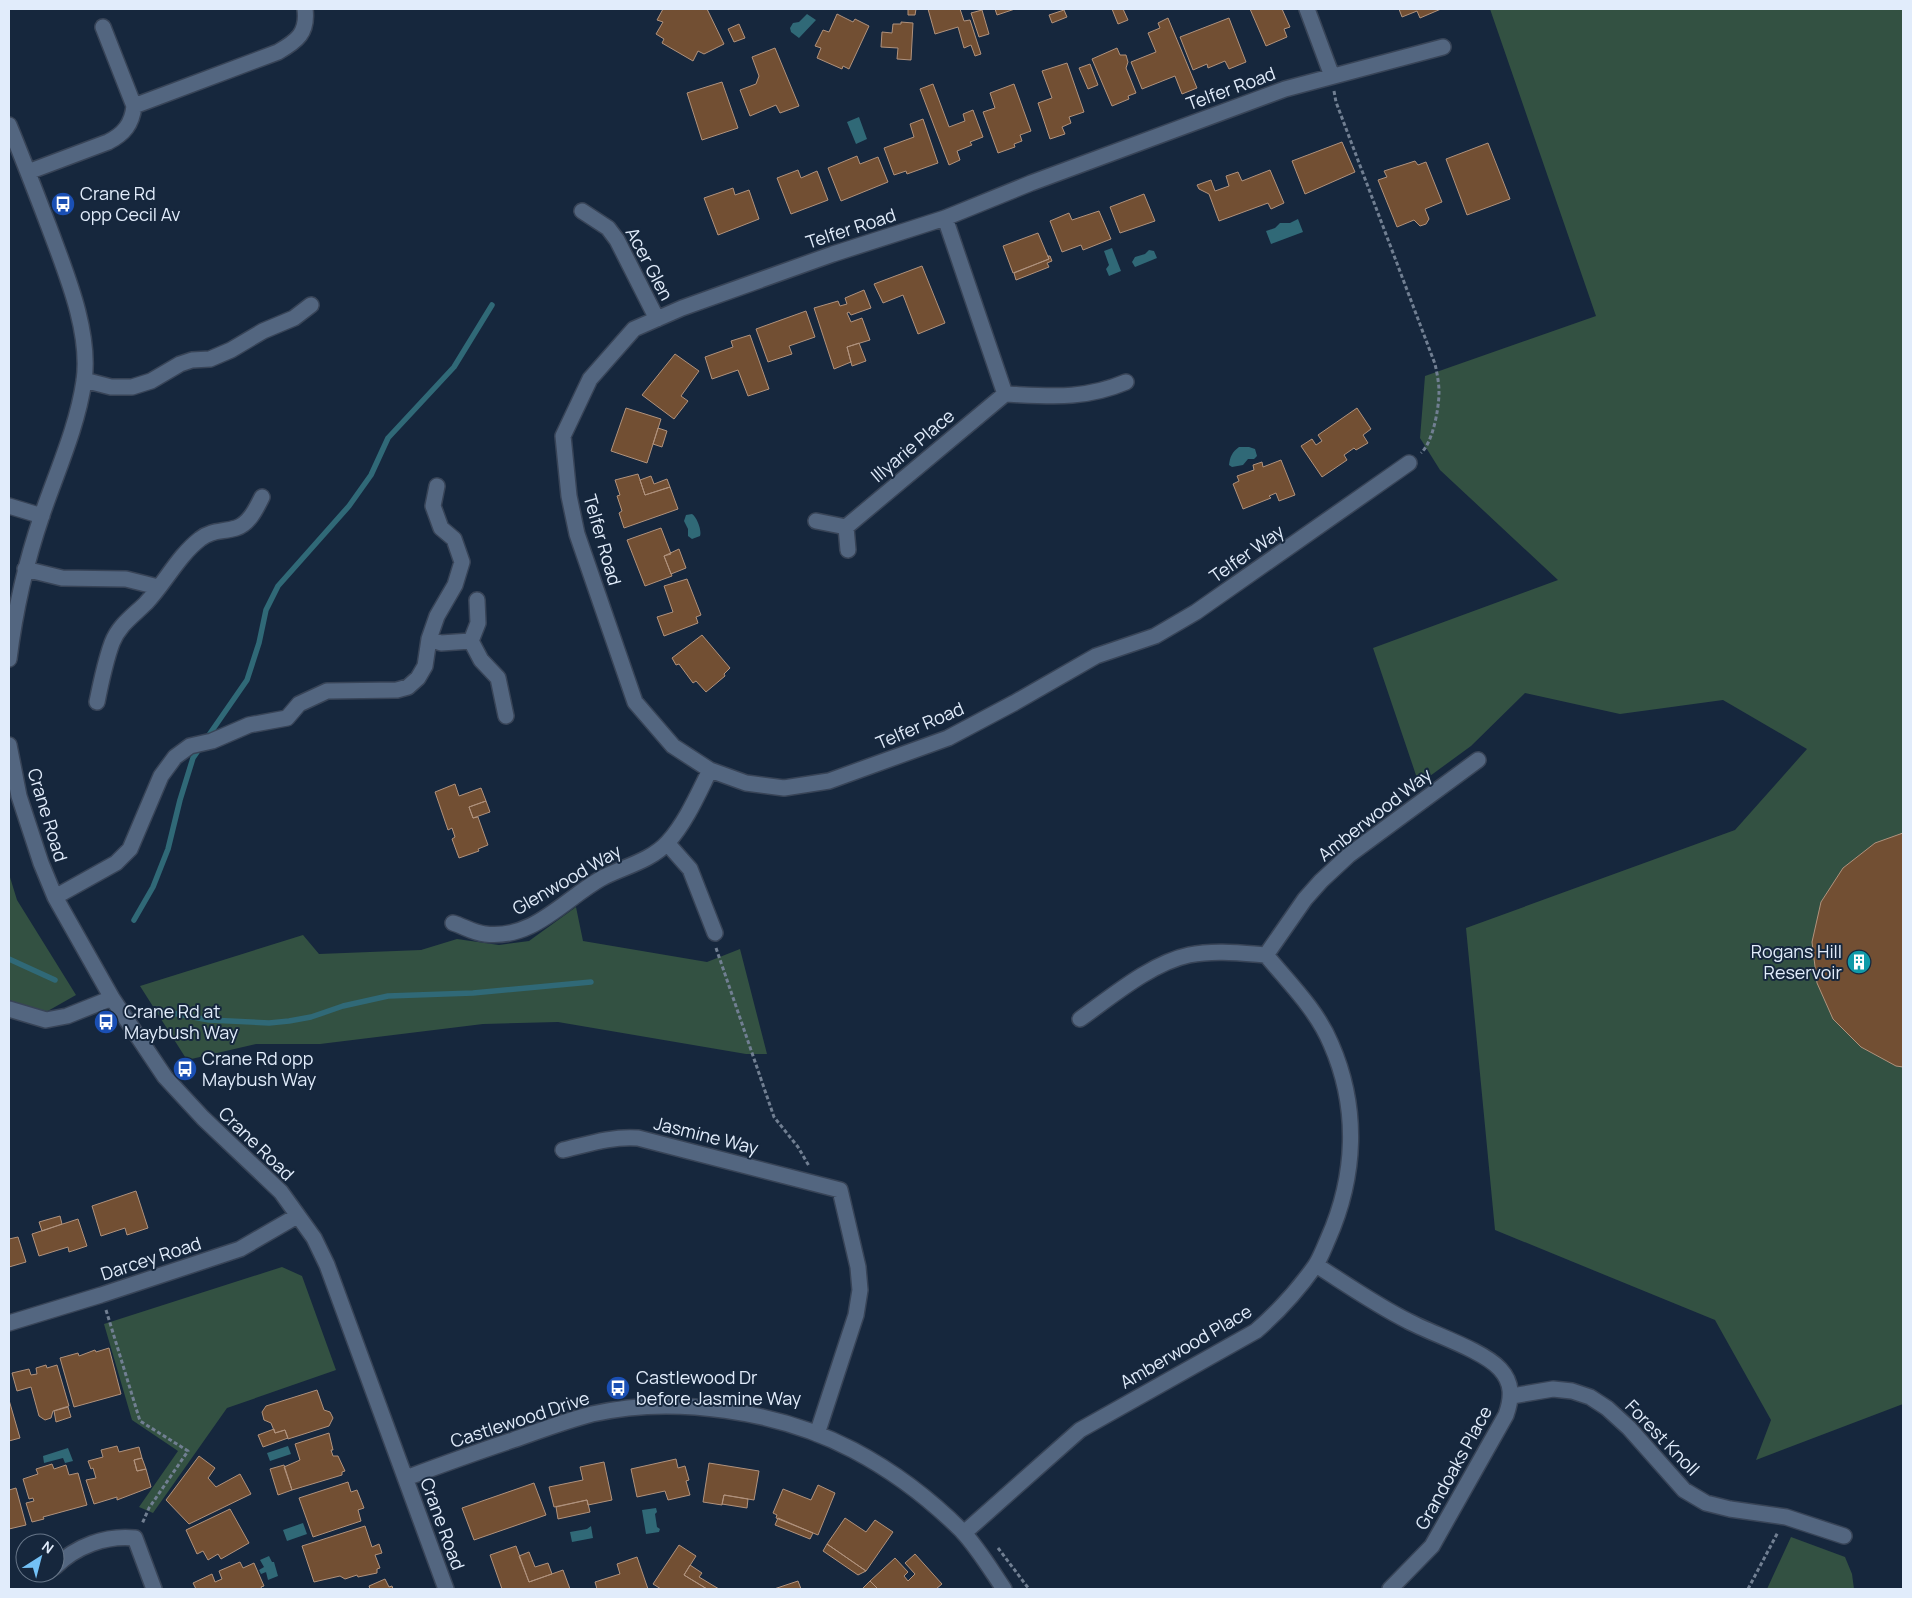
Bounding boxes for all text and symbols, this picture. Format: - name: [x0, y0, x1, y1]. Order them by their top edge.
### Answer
- street label: Telfer Road: [1183, 61, 1279, 115]
- place label: Crane Rd opp Cecil Av: [80, 181, 181, 226]
- bus stop icon: Crane Rd opp Cecil Av: [50, 191, 76, 217]
- street label: Telfer Road: [803, 202, 899, 254]
- street label: Acer Glen: [621, 223, 679, 304]
- street label: Illyarie Place: [866, 403, 959, 487]
- street label: Telfer Road: [579, 492, 627, 588]
- street label: Telfer Way: [1204, 519, 1289, 588]
- street label: Telfer Road: [872, 696, 967, 754]
- street label: Amberwood Way: [1312, 762, 1437, 866]
- street label: Crane Road: [22, 765, 74, 864]
- street label: Glenwood Way: [508, 838, 626, 920]
- place label: Rogans Hill Reservoir: [1751, 939, 1842, 984]
- building icon: Rogans Hill Reservoir: [1846, 949, 1872, 975]
- place label: Crane Rd at Maybush Way: [124, 999, 239, 1044]
- bus stop icon: Crane Rd at Maybush Way: [93, 1009, 119, 1035]
- place label: Crane Rd opp Maybush Way: [202, 1046, 317, 1091]
- bus stop icon: Crane Rd opp Maybush Way: [172, 1056, 198, 1082]
- street label: Crane Road: [214, 1101, 300, 1185]
- street label: Jasmine Way: [651, 1110, 762, 1160]
- street label: Darcey Road: [97, 1231, 204, 1286]
- street label: Amberwood Place: [1115, 1299, 1256, 1394]
- place label: Castlewood Dr before Jasmine Way: [636, 1365, 802, 1410]
- bus stop icon: Castlewood Dr before Jasmine Way: [605, 1375, 631, 1401]
- street label: Castlewood Drive: [447, 1385, 592, 1453]
- street label: Forest Knoll: [1620, 1394, 1705, 1480]
- street label: Grandoaks Place: [1409, 1401, 1497, 1534]
- street label: Crane Road: [415, 1474, 471, 1573]
- north arrow: [15, 1533, 65, 1583]
- text: N: [38, 1536, 58, 1558]

